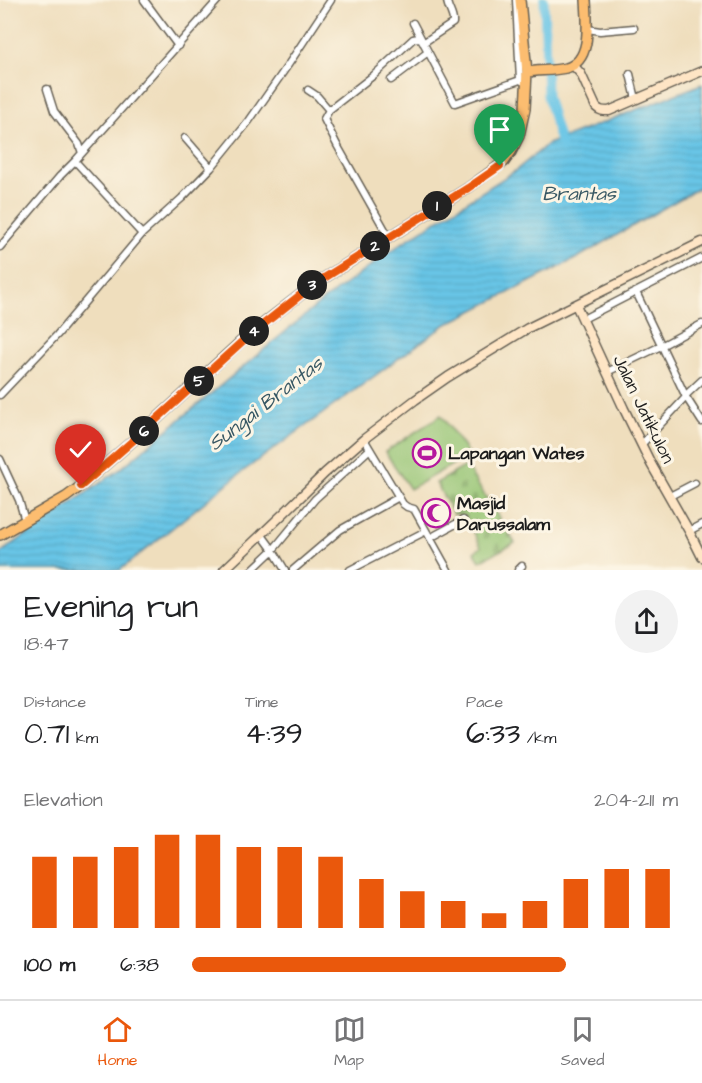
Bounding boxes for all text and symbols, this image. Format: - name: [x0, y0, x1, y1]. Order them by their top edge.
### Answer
- pin: [474, 104, 525, 166]
- icon: arrive: [483, 113, 516, 146]
- water label: Brantas: [542, 180, 617, 208]
- pin: 1: [422, 191, 452, 221]
- text: 1: [436, 195, 438, 217]
- pin: 2: [360, 231, 390, 261]
- text: 2: [370, 235, 380, 257]
- pin: 3: [297, 270, 327, 300]
- text: 3: [308, 274, 316, 296]
- pin: 4: [239, 316, 269, 346]
- text: 4: [249, 320, 259, 342]
- water label: Sungai Brantas: [203, 350, 330, 458]
- street label: Jalan Jatikulon: [607, 351, 681, 468]
- pin: 5: [184, 366, 214, 396]
- text: 5: [193, 370, 205, 392]
- pin: 6: [129, 416, 159, 446]
- text: 6: [139, 420, 149, 442]
- pin: [55, 424, 106, 486]
- icon: check: [64, 433, 97, 466]
- sports icon: Lapangan Wates: [411, 437, 443, 469]
- place label: Lapangan Wates: [448, 441, 585, 467]
- place label: Masjid Darussalam: [457, 491, 551, 537]
- mosque icon: Masjid Darussalam: [420, 497, 452, 529]
- text: Evening run: [24, 584, 198, 630]
- button: share: [615, 590, 678, 653]
- text: 18:47: [24, 630, 69, 658]
- text: Distance: [24, 691, 86, 713]
- text: Time: [245, 691, 279, 713]
- text: Pace: [466, 691, 503, 713]
- text: 0.71: [24, 713, 69, 755]
- text: 4:39: [245, 713, 303, 755]
- text: 6:33: [466, 713, 520, 755]
- text: km: [69, 727, 98, 749]
- text: /km: [520, 727, 556, 749]
- text: Elevation: [24, 786, 103, 814]
- text: 204–211 m: [594, 786, 678, 814]
- text: 100 m: [24, 951, 75, 979]
- text: 6:38: [120, 951, 159, 979]
- tab: Home: [98, 1013, 137, 1071]
- tab: Map: [333, 1013, 366, 1071]
- tab: Saved: [561, 1013, 604, 1071]

